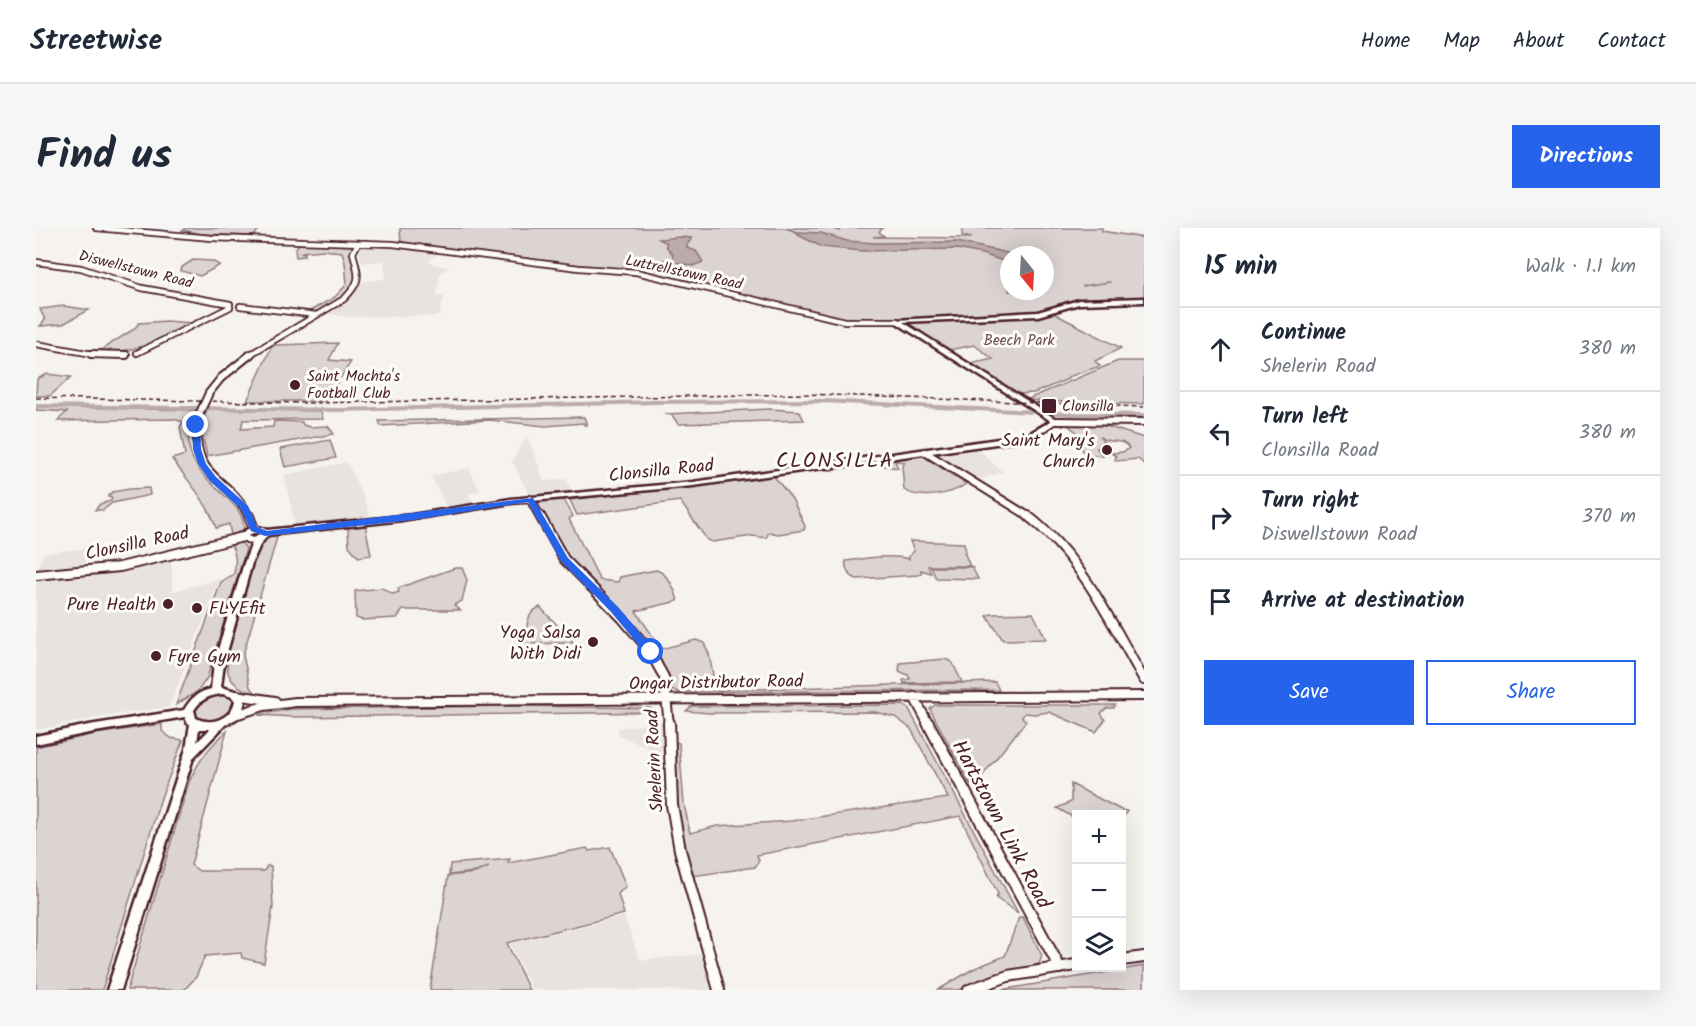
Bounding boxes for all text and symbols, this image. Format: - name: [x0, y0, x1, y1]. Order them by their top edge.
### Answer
- text: Streetwise: [30, 19, 162, 64]
- text: Home: [1361, 25, 1410, 58]
- text: Map: [1443, 25, 1480, 58]
- text: About: [1513, 25, 1564, 58]
- text: Contact: [1597, 25, 1666, 58]
- text: Find us: [36, 123, 172, 190]
- button: Directions: [1512, 125, 1660, 188]
- street label: Diswellstown Road: [76, 244, 196, 296]
- north arrow: [1000, 246, 1054, 300]
- text: 15 min: [1204, 246, 1277, 288]
- street label: Luttrellstown Road: [623, 249, 745, 297]
- text: Walk · 1.1 km: [1525, 251, 1636, 283]
- text: Continue: [1261, 316, 1346, 351]
- park label: Beech Park: [984, 329, 1055, 353]
- icon: ahead: [1204, 333, 1237, 366]
- text: 380 m: [1579, 333, 1636, 365]
- text: Shelerin Road: [1261, 351, 1375, 383]
- place label: Saint Mochta's Football Club: [307, 365, 401, 406]
- marker: Saint Mochta's Football Club: [288, 378, 302, 392]
- place label: Clonsilla: [1062, 395, 1114, 419]
- marker: Clonsilla: [1040, 397, 1058, 415]
- text: Turn left: [1261, 400, 1348, 435]
- route end: [182, 411, 208, 437]
- icon: left: [1204, 417, 1237, 450]
- text: 380 m: [1579, 417, 1636, 449]
- place label: Saint Mary's Church: [1002, 427, 1095, 477]
- text: Clonsilla Road: [1261, 435, 1378, 467]
- marker: Saint Mary's Church: [1100, 443, 1114, 457]
- district label: CLONSILLA: [776, 445, 894, 478]
- street label: Clonsilla Road: [607, 451, 716, 491]
- text: Turn right: [1261, 484, 1359, 519]
- icon: right: [1204, 501, 1237, 534]
- text: 370 m: [1581, 501, 1636, 533]
- street label: Clonsilla Road: [83, 519, 193, 570]
- text: Diswellstown Road: [1261, 519, 1417, 551]
- text: Arrive at destination: [1261, 584, 1464, 619]
- icon: arrive: [1204, 585, 1237, 618]
- place label: Pure Health: [67, 591, 156, 620]
- place label: FLYEfit: [209, 595, 267, 624]
- marker: Pure Health: [161, 597, 175, 611]
- marker: FLYEfit: [190, 601, 204, 615]
- place label: Yoga Salsa With Didi: [500, 619, 582, 669]
- marker: Yoga Salsa With Didi: [586, 635, 600, 649]
- route start: [637, 638, 663, 664]
- place label: Fyre Gym: [168, 643, 241, 672]
- marker: Fyre Gym: [149, 649, 163, 663]
- button: Save: [1204, 660, 1414, 725]
- button: Share: [1426, 660, 1636, 725]
- street label: Ongar Distributor Road: [629, 667, 804, 700]
- street label: Shelerin Road: [638, 708, 673, 813]
- street label: Hartstown Link Road: [942, 734, 1059, 916]
- map controls: [1072, 810, 1126, 972]
- button: +: [1072, 810, 1126, 864]
- button: −: [1072, 864, 1126, 918]
- button: layers: [1072, 918, 1126, 972]

